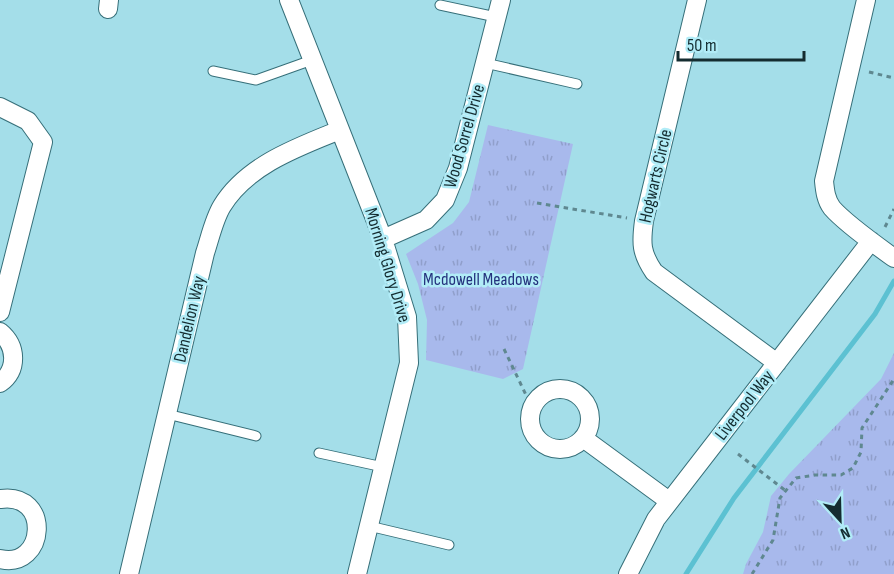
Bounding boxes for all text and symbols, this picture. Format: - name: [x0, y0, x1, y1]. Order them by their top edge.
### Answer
- scale bar: [678, 24, 804, 62]
- text: 50 m: [687, 35, 717, 56]
- street label: Wood Sorrel Drive: [440, 82, 489, 190]
- street label: Hogwarts Circle: [635, 127, 676, 225]
- street label: Morning Glory Drive: [360, 205, 415, 325]
- park label: Mcdowell Meadows: [423, 269, 539, 290]
- street label: Dandelion Way: [169, 274, 210, 364]
- street label: Liverpool Way: [711, 366, 778, 444]
- north arrow: [810, 490, 870, 550]
- text: N: [838, 522, 853, 543]

